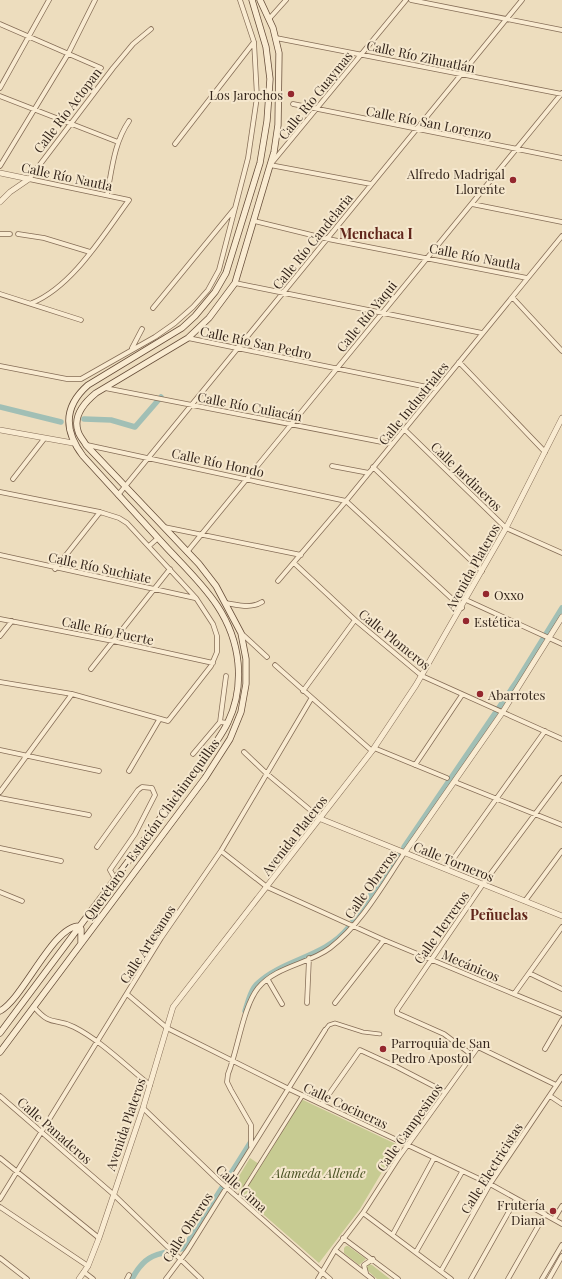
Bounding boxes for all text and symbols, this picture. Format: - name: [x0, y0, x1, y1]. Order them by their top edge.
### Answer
- street label: Calle Río Zihuatlán: [365, 36, 477, 76]
- street label: Calle Río Guaymas: [274, 47, 356, 143]
- street label: Calle Río Actopan: [29, 64, 105, 156]
- place label: Los Jarochos: [209, 86, 283, 103]
- marker: Los Jarochos: [286, 89, 296, 99]
- street label: Calle Río San Lorenzo: [365, 101, 493, 143]
- street label: Calle Río Nautla: [20, 158, 115, 194]
- place label: Alfredo Madrigal Llorente: [406, 165, 505, 197]
- marker: Alfredo Madrigal Llorente: [508, 175, 518, 185]
- street label: Calle Río Candelaria: [268, 189, 356, 292]
- district label: Menchaca I: [339, 224, 413, 243]
- street label: Calle Río Nautla: [428, 239, 523, 273]
- street label: Calle Río Yaqui: [332, 277, 400, 355]
- street label: Calle Río San Pedro: [199, 322, 313, 362]
- street label: Calle Industriales: [374, 358, 452, 448]
- street label: Calle Río Culiacán: [196, 388, 304, 425]
- street label: Calle Jardineros: [428, 438, 506, 514]
- street label: Calle Río Hondo: [170, 444, 266, 480]
- street label: Avenida Plateros: [441, 520, 503, 614]
- street label: Calle Río Suchiate: [47, 548, 154, 586]
- place label: Oxxo: [494, 586, 524, 603]
- marker: Oxxo: [481, 589, 491, 599]
- street label: Calle Plomeros: [356, 605, 434, 673]
- street label: Calle Río Fuerte: [60, 612, 156, 648]
- place label: Estética: [474, 613, 521, 630]
- marker: Estética: [461, 616, 471, 626]
- place label: Abarrotes: [487, 686, 546, 703]
- marker: Abarrotes: [475, 689, 485, 699]
- street label: Querétaro - Estación Chichimequillas: [79, 735, 223, 923]
- street label: Avenida Plateros: [257, 791, 331, 879]
- street label: Calle Torneros: [411, 837, 497, 885]
- street label: Calle Obreros: [340, 846, 400, 922]
- street label: Calle Herreros: [410, 887, 472, 967]
- street label: Calle Artesanos: [115, 901, 179, 986]
- district label: Peñuelas: [470, 905, 528, 924]
- street label: Mecánicos: [439, 945, 503, 985]
- place label: Parroquia de San Pedro Apostol: [391, 1034, 491, 1066]
- marker: Parroquia de San Pedro Apostol: [378, 1044, 388, 1054]
- street label: Avenida Plateros: [101, 1075, 149, 1174]
- street label: Calle Cocineras: [301, 1078, 391, 1132]
- street label: Calle Campesinos: [372, 1079, 446, 1174]
- street label: Calle Panaderos: [14, 1093, 96, 1167]
- street label: Calle Electricistas: [456, 1119, 526, 1217]
- street label: Calle Cima: [213, 1161, 272, 1216]
- park label: Alameda Allende: [271, 1164, 366, 1181]
- street label: Calle Obreros: [158, 1189, 216, 1265]
- place label: Frutería Diana: [497, 1196, 546, 1228]
- marker: Frutería Diana: [548, 1206, 558, 1216]

